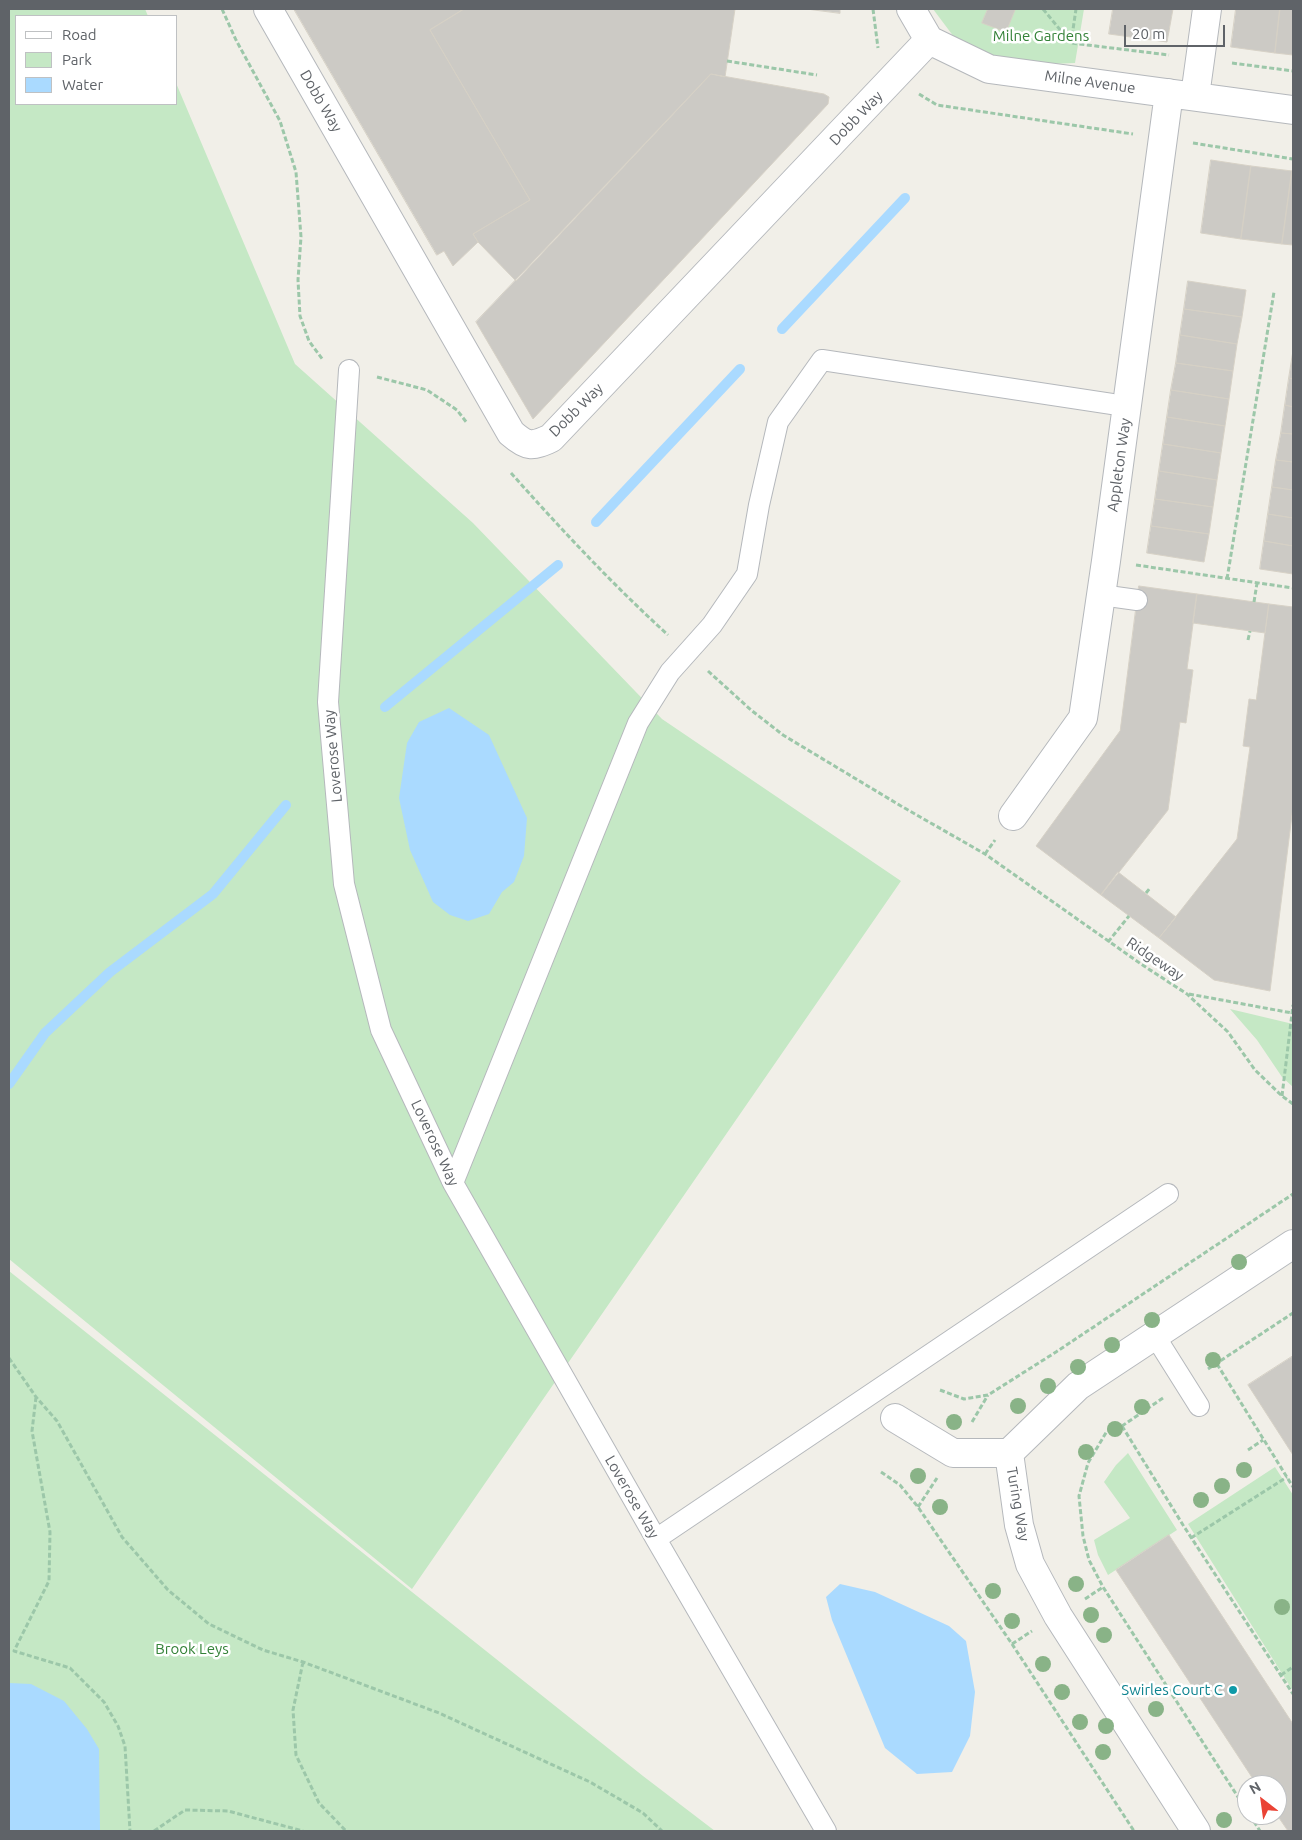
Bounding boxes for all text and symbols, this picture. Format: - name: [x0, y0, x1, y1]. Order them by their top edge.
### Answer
- legend: [15, 15, 178, 105]
- scale bar: [1127, 15, 1228, 47]
- text: 20 m: [1132, 25, 1165, 42]
- text: Road: [62, 26, 97, 43]
- park label: Milne Gardens: [993, 27, 1089, 45]
- text: Park: [62, 51, 92, 68]
- street label: Dobb Way: [296, 67, 346, 135]
- street label: Milne Avenue: [1043, 67, 1137, 97]
- text: Water: [62, 76, 103, 93]
- street label: Dobb Way: [826, 87, 886, 149]
- street label: Dobb Way: [545, 379, 607, 441]
- street label: Appleton Way: [1104, 417, 1134, 513]
- street label: Loverose Way: [320, 709, 346, 803]
- street label: Ridgeway: [1123, 933, 1187, 985]
- street label: Loverose Way: [407, 1097, 463, 1189]
- street label: Loverose Way: [601, 1452, 663, 1542]
- street label: Turing Way: [1003, 1466, 1033, 1542]
- park label: Brook Leys: [155, 1640, 229, 1658]
- place label: Swirles Court C: [1121, 1681, 1223, 1699]
- marker: Swirles Court C: [1227, 1684, 1239, 1696]
- north arrow: [1237, 1775, 1287, 1825]
- text: N: [1246, 1778, 1264, 1797]

